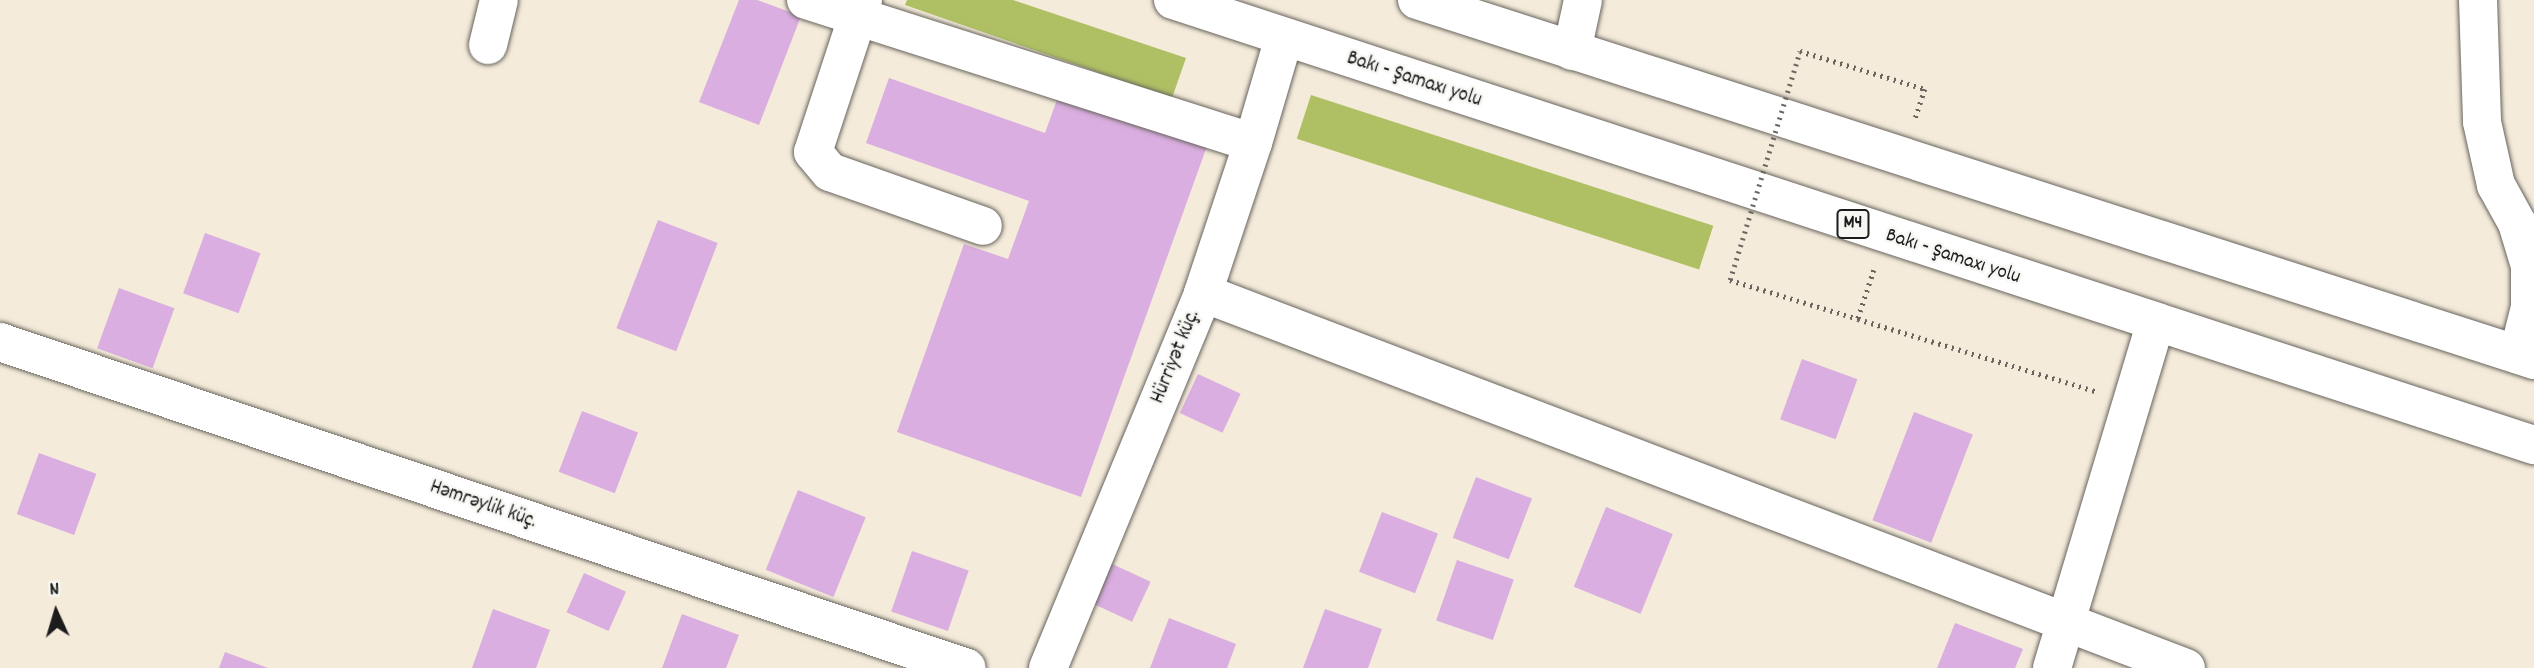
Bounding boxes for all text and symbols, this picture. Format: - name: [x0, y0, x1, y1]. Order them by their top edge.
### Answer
- street label: Bakı - Şamaxı yolu: [1343, 46, 1485, 114]
- road number: M4: [1836, 208, 1870, 240]
- street label: Bakı - Şamaxı yolu: [1882, 223, 2024, 291]
- street label: Hürriyət küç.: [1146, 306, 1206, 408]
- street label: Həmrəylik küç.: [426, 475, 540, 535]
- north arrow: [21, 577, 91, 647]
- text: N: [49, 577, 60, 604]

